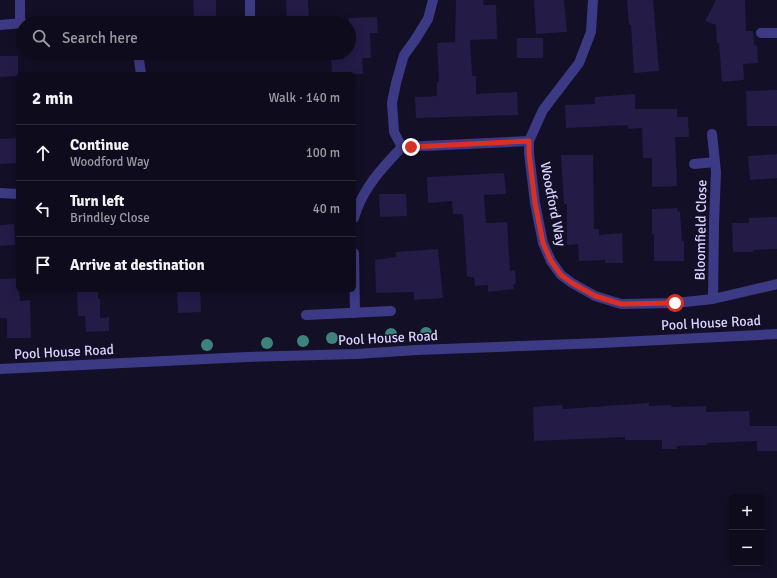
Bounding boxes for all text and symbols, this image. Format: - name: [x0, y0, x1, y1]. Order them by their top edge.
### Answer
- search box: [16, 16, 356, 60]
- icon: search: [30, 27, 52, 49]
- text: Search here: [62, 29, 138, 47]
- text: 2 min: [32, 88, 73, 109]
- text: Walk · 140 m: [269, 90, 340, 106]
- text: Continue: [70, 136, 129, 154]
- route end: [402, 138, 420, 156]
- icon: ahead: [32, 142, 54, 164]
- text: 100 m: [306, 145, 340, 161]
- text: Woodford Way: [70, 154, 149, 170]
- street label: Woodford Way: [536, 160, 570, 248]
- street label: Bloomfield Close: [692, 180, 710, 280]
- text: Turn left: [70, 192, 124, 210]
- icon: left: [32, 198, 54, 220]
- text: 40 m: [313, 201, 340, 217]
- text: Brindley Close: [70, 210, 150, 226]
- icon: arrive: [32, 254, 54, 276]
- text: Arrive at destination: [70, 256, 205, 274]
- route start: [666, 294, 684, 312]
- street label: Pool House Road: [661, 312, 761, 334]
- street label: Pool House Road: [338, 327, 438, 349]
- street label: Pool House Road: [14, 341, 114, 363]
- map controls: [729, 494, 765, 566]
- button: +: [729, 494, 765, 530]
- button: −: [729, 530, 765, 566]

